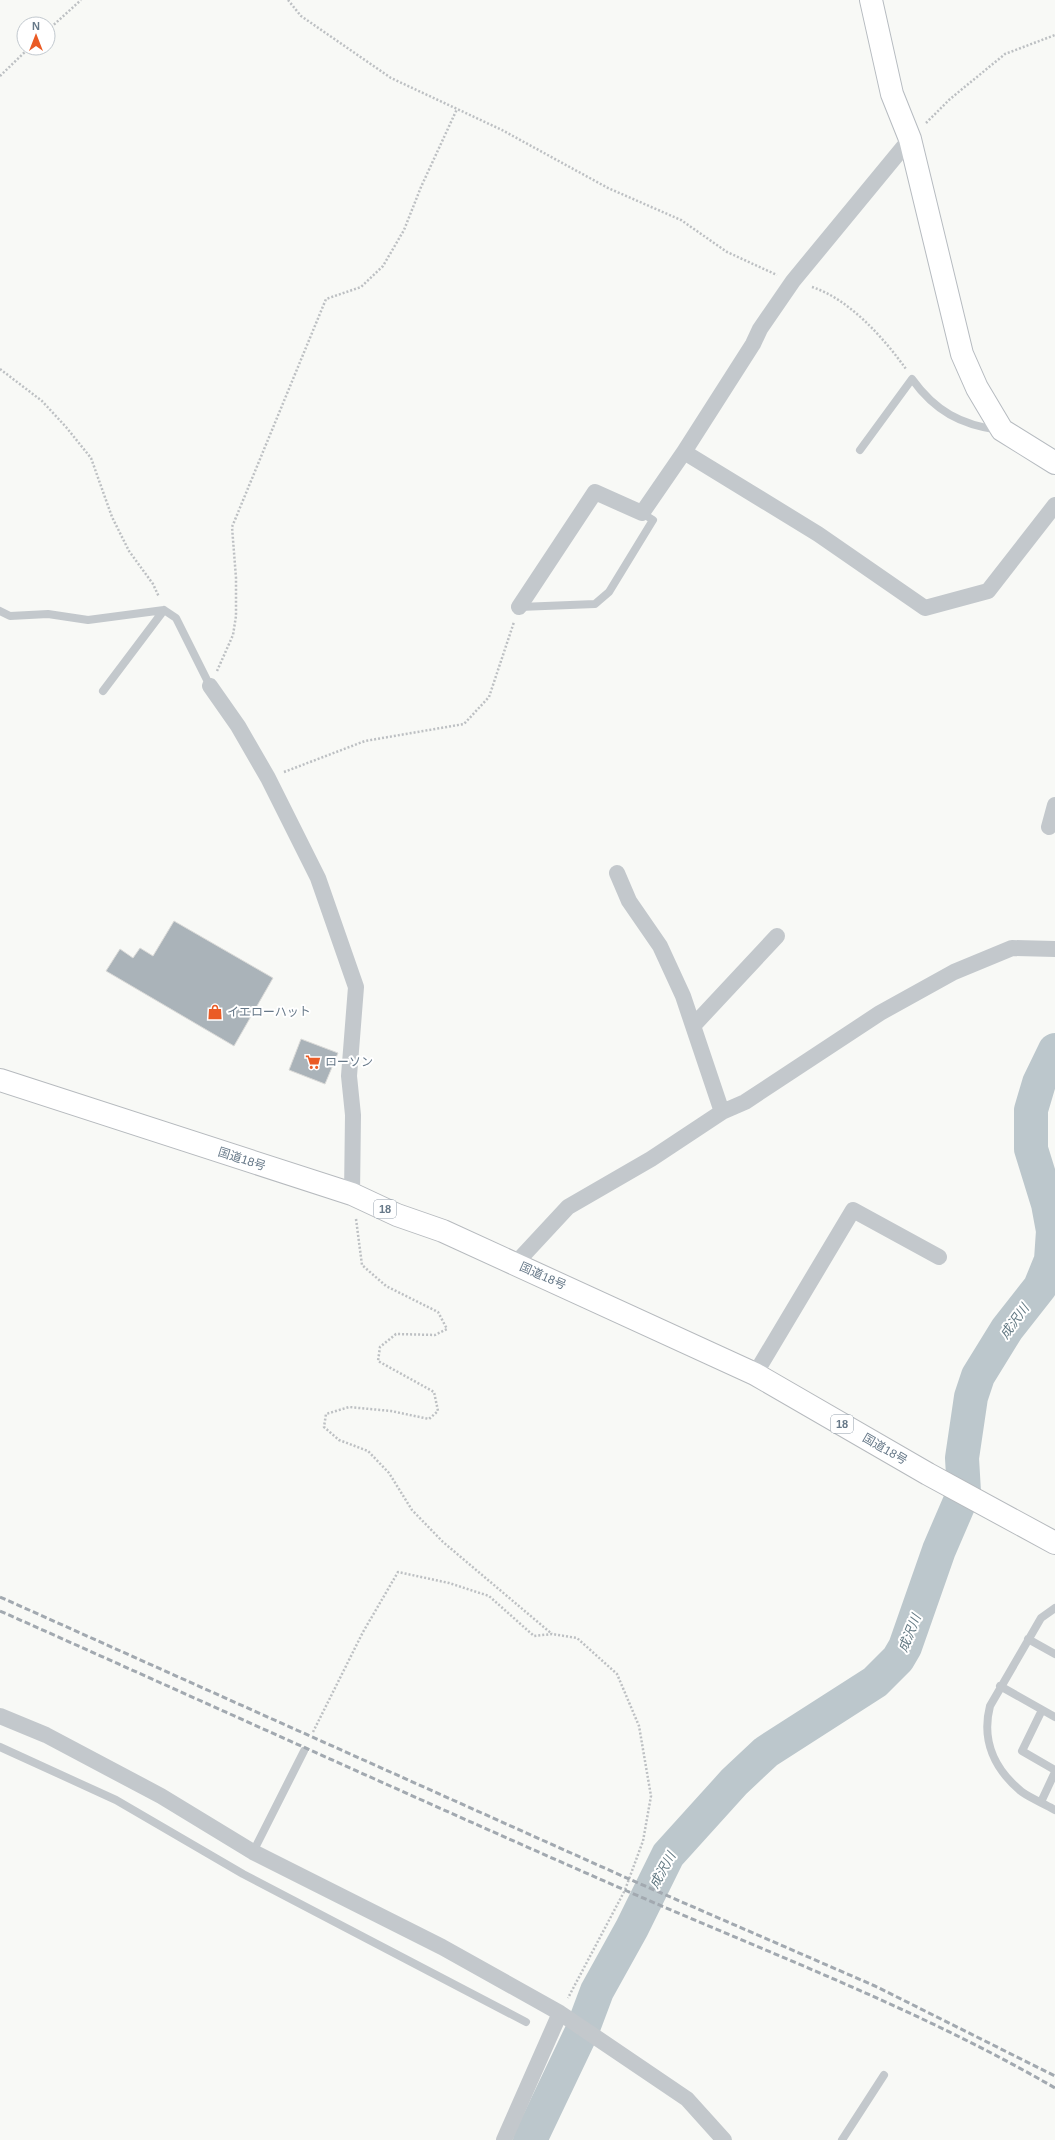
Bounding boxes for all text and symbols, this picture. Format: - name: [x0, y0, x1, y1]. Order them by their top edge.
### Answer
- north arrow: [16, 16, 56, 56]
- text: N: [32, 20, 40, 32]
- shop icon: イエローハット: [206, 1003, 224, 1021]
- place label: イエローハット: [227, 1005, 311, 1019]
- supermarket icon: ローソン: [304, 1053, 322, 1071]
- place label: ローソン: [325, 1055, 373, 1069]
- street label: 国道18号: [216, 1145, 268, 1173]
- road number: 18: [374, 1200, 396, 1218]
- street label: 国道18号: [518, 1260, 568, 1292]
- water label: 成沢川: [997, 1299, 1033, 1341]
- road number: 18: [831, 1415, 853, 1433]
- street label: 国道18号: [860, 1431, 910, 1467]
- water label: 成沢川: [895, 1610, 924, 1654]
- water label: 成沢川: [646, 1848, 679, 1891]

